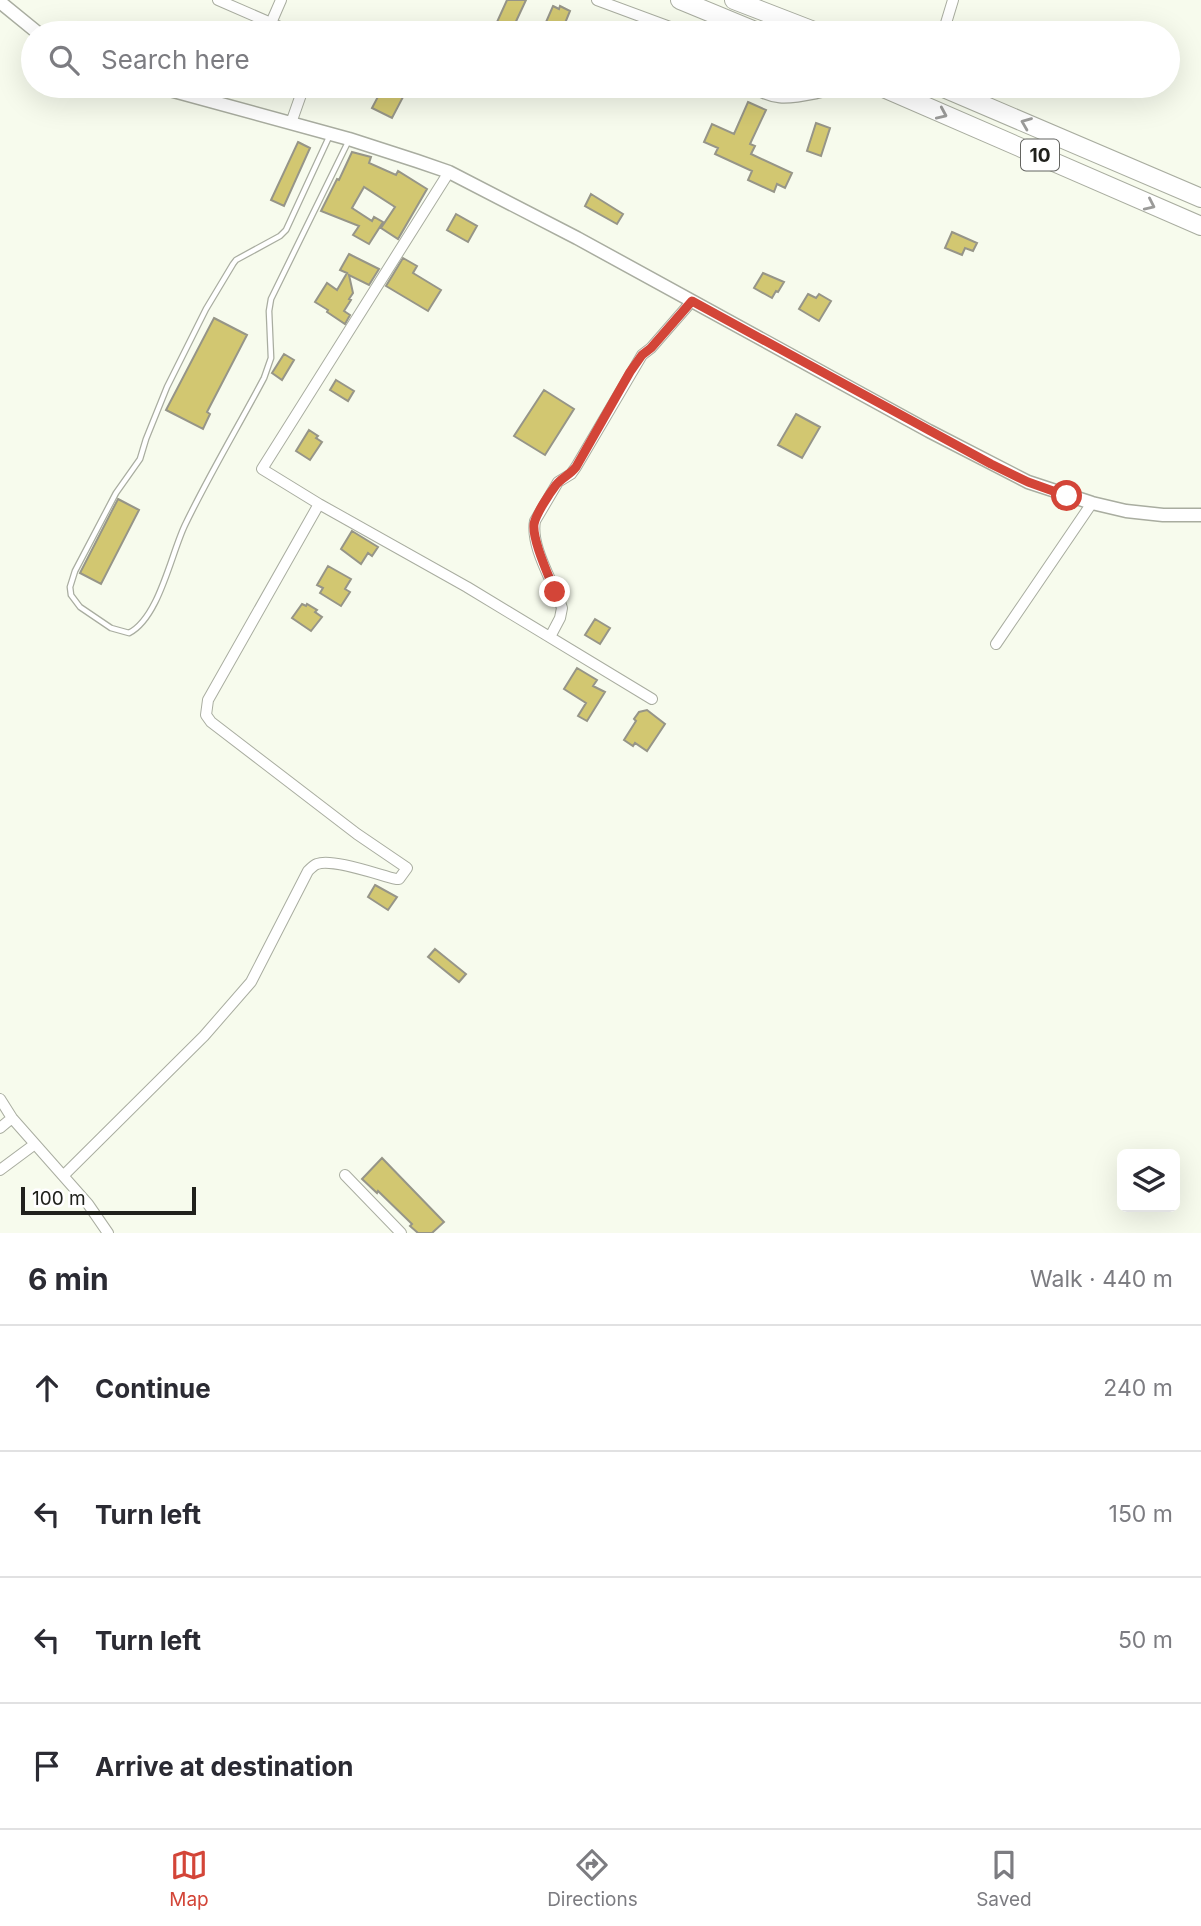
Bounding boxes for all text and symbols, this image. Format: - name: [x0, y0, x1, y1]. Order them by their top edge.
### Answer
- search box: [21, 21, 1180, 98]
- icon: search: [45, 41, 83, 79]
- text: Search here: [101, 44, 250, 75]
- one-way arrow: [934, 106, 947, 120]
- one-way arrow: [1020, 118, 1032, 132]
- road number: 10: [1021, 140, 1059, 170]
- one-way arrow: [1143, 196, 1155, 210]
- route start: [1051, 480, 1082, 511]
- route end: [539, 576, 570, 607]
- map controls: [1117, 1149, 1180, 1212]
- button: layers: [1117, 1149, 1180, 1212]
- scale bar: [21, 1184, 196, 1216]
- text: 100 m: [32, 1187, 86, 1210]
- text: 6 min: [28, 1261, 109, 1297]
- text: Walk · 440 m: [1030, 1265, 1173, 1293]
- icon: ahead: [28, 1369, 66, 1407]
- text: Continue: [95, 1373, 211, 1404]
- text: 240 m: [1103, 1374, 1173, 1402]
- icon: left: [28, 1495, 66, 1533]
- text: Turn left: [95, 1499, 201, 1530]
- text: 150 m: [1109, 1500, 1173, 1528]
- icon: left: [28, 1621, 66, 1659]
- text: Turn left: [95, 1625, 201, 1656]
- text: 50 m: [1118, 1626, 1173, 1654]
- icon: arrive: [28, 1747, 66, 1785]
- text: Arrive at destination: [95, 1751, 354, 1782]
- tab: Map: [169, 1846, 209, 1911]
- tab: Directions: [547, 1846, 638, 1911]
- tab: Saved: [976, 1846, 1032, 1911]

